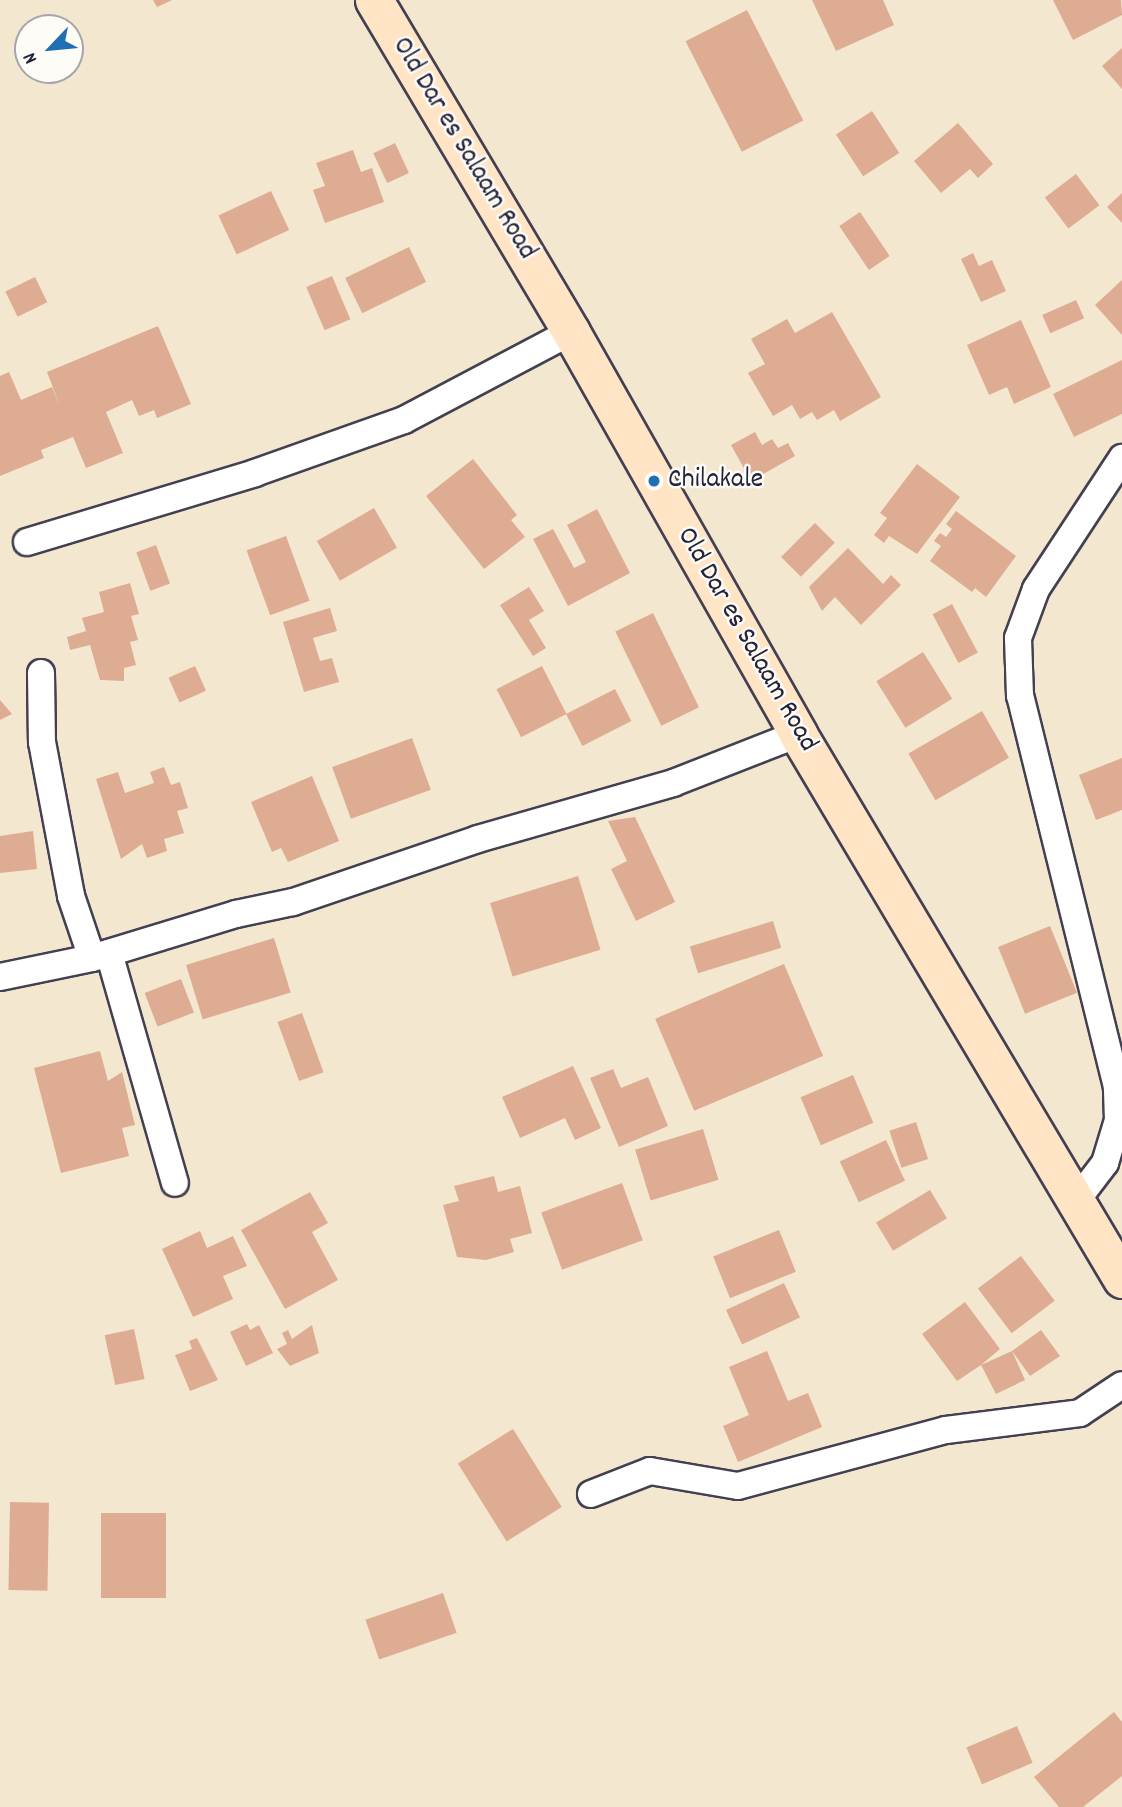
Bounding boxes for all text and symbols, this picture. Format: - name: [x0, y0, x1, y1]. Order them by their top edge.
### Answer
- north arrow: [14, 14, 84, 84]
- street label: Old Dar es Salaam Road: [383, 32, 543, 266]
- text: N: [17, 47, 46, 68]
- place label: Chilakale: [668, 464, 763, 498]
- marker: Chilakale: [646, 473, 662, 489]
- street label: Old Dar es Salaam Road: [668, 522, 824, 758]

